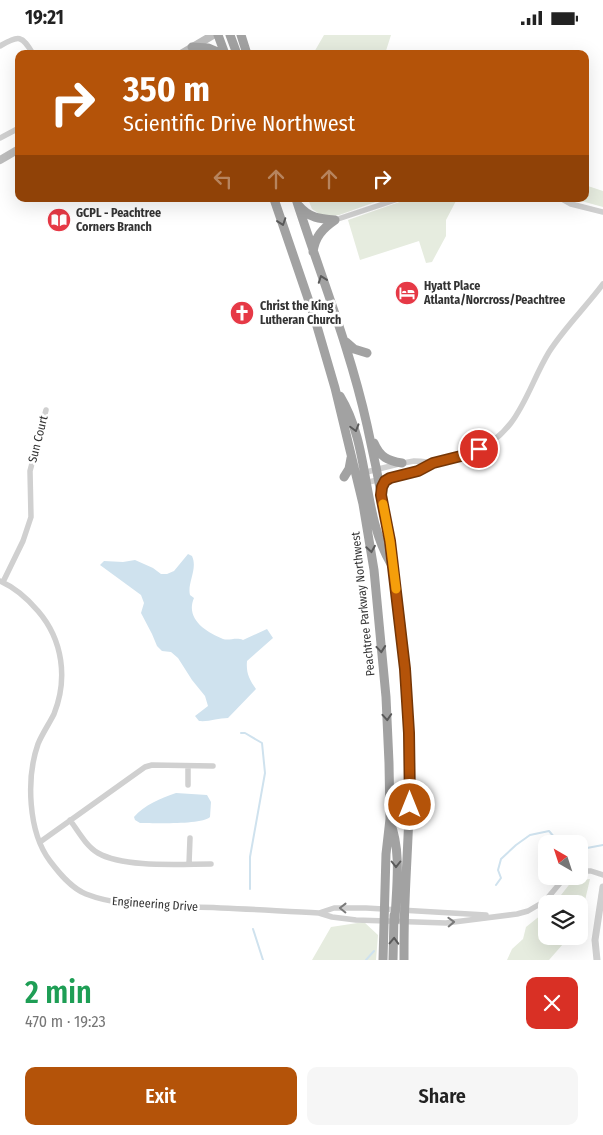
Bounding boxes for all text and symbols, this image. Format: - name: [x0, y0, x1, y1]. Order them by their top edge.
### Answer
- text: 19:21: [25, 6, 64, 29]
- text: 350 m: [123, 68, 210, 110]
- icon: right: [40, 70, 105, 135]
- text: Scientific Drive Northwest: [123, 110, 355, 137]
- icon: left: [209, 165, 237, 193]
- icon: ahead: [262, 165, 290, 193]
- icon: ahead: [315, 165, 343, 193]
- icon: right: [368, 165, 396, 193]
- place label: GCPL - Peachtree Corners Branch: [76, 206, 161, 234]
- library icon: GCPL - Peachtree Corners Branch: [46, 207, 72, 233]
- one-way arrow: [276, 217, 286, 225]
- one-way arrow: [318, 275, 329, 284]
- place label: Hyatt Place Atlanta/Norcross/Peachtree: [423, 279, 565, 307]
- hotel icon: Hyatt Place Atlanta/Norcross/Peachtree: [394, 280, 420, 306]
- place label: Christ the King Lutheran Church: [260, 299, 341, 327]
- church icon: Christ the King Lutheran Church: [229, 300, 255, 326]
- street label: Sun Court: [25, 414, 51, 464]
- one-way arrow: [349, 424, 359, 432]
- pin: [458, 428, 500, 470]
- icon: arrive: [465, 435, 493, 463]
- street label: Peachtree Parkway Northwest: [348, 531, 378, 677]
- one-way arrow: [365, 544, 375, 553]
- one-way arrow: [376, 646, 387, 654]
- one-way arrow: [382, 713, 393, 721]
- position arrow: [383, 778, 435, 830]
- north arrow: [538, 835, 588, 885]
- map controls: [538, 835, 588, 945]
- one-way arrow: [391, 861, 402, 869]
- street label: Engineering Drive: [112, 894, 198, 914]
- button: layers: [538, 895, 588, 945]
- one-way arrow: [339, 903, 346, 913]
- one-way arrow: [447, 917, 455, 928]
- one-way arrow: [388, 936, 399, 944]
- text: 2 min: [25, 975, 92, 1011]
- button: close: [526, 977, 578, 1029]
- text: 470 m · 19:23: [25, 1012, 106, 1031]
- button: Exit: [25, 1067, 297, 1125]
- button: Share: [307, 1067, 578, 1125]

